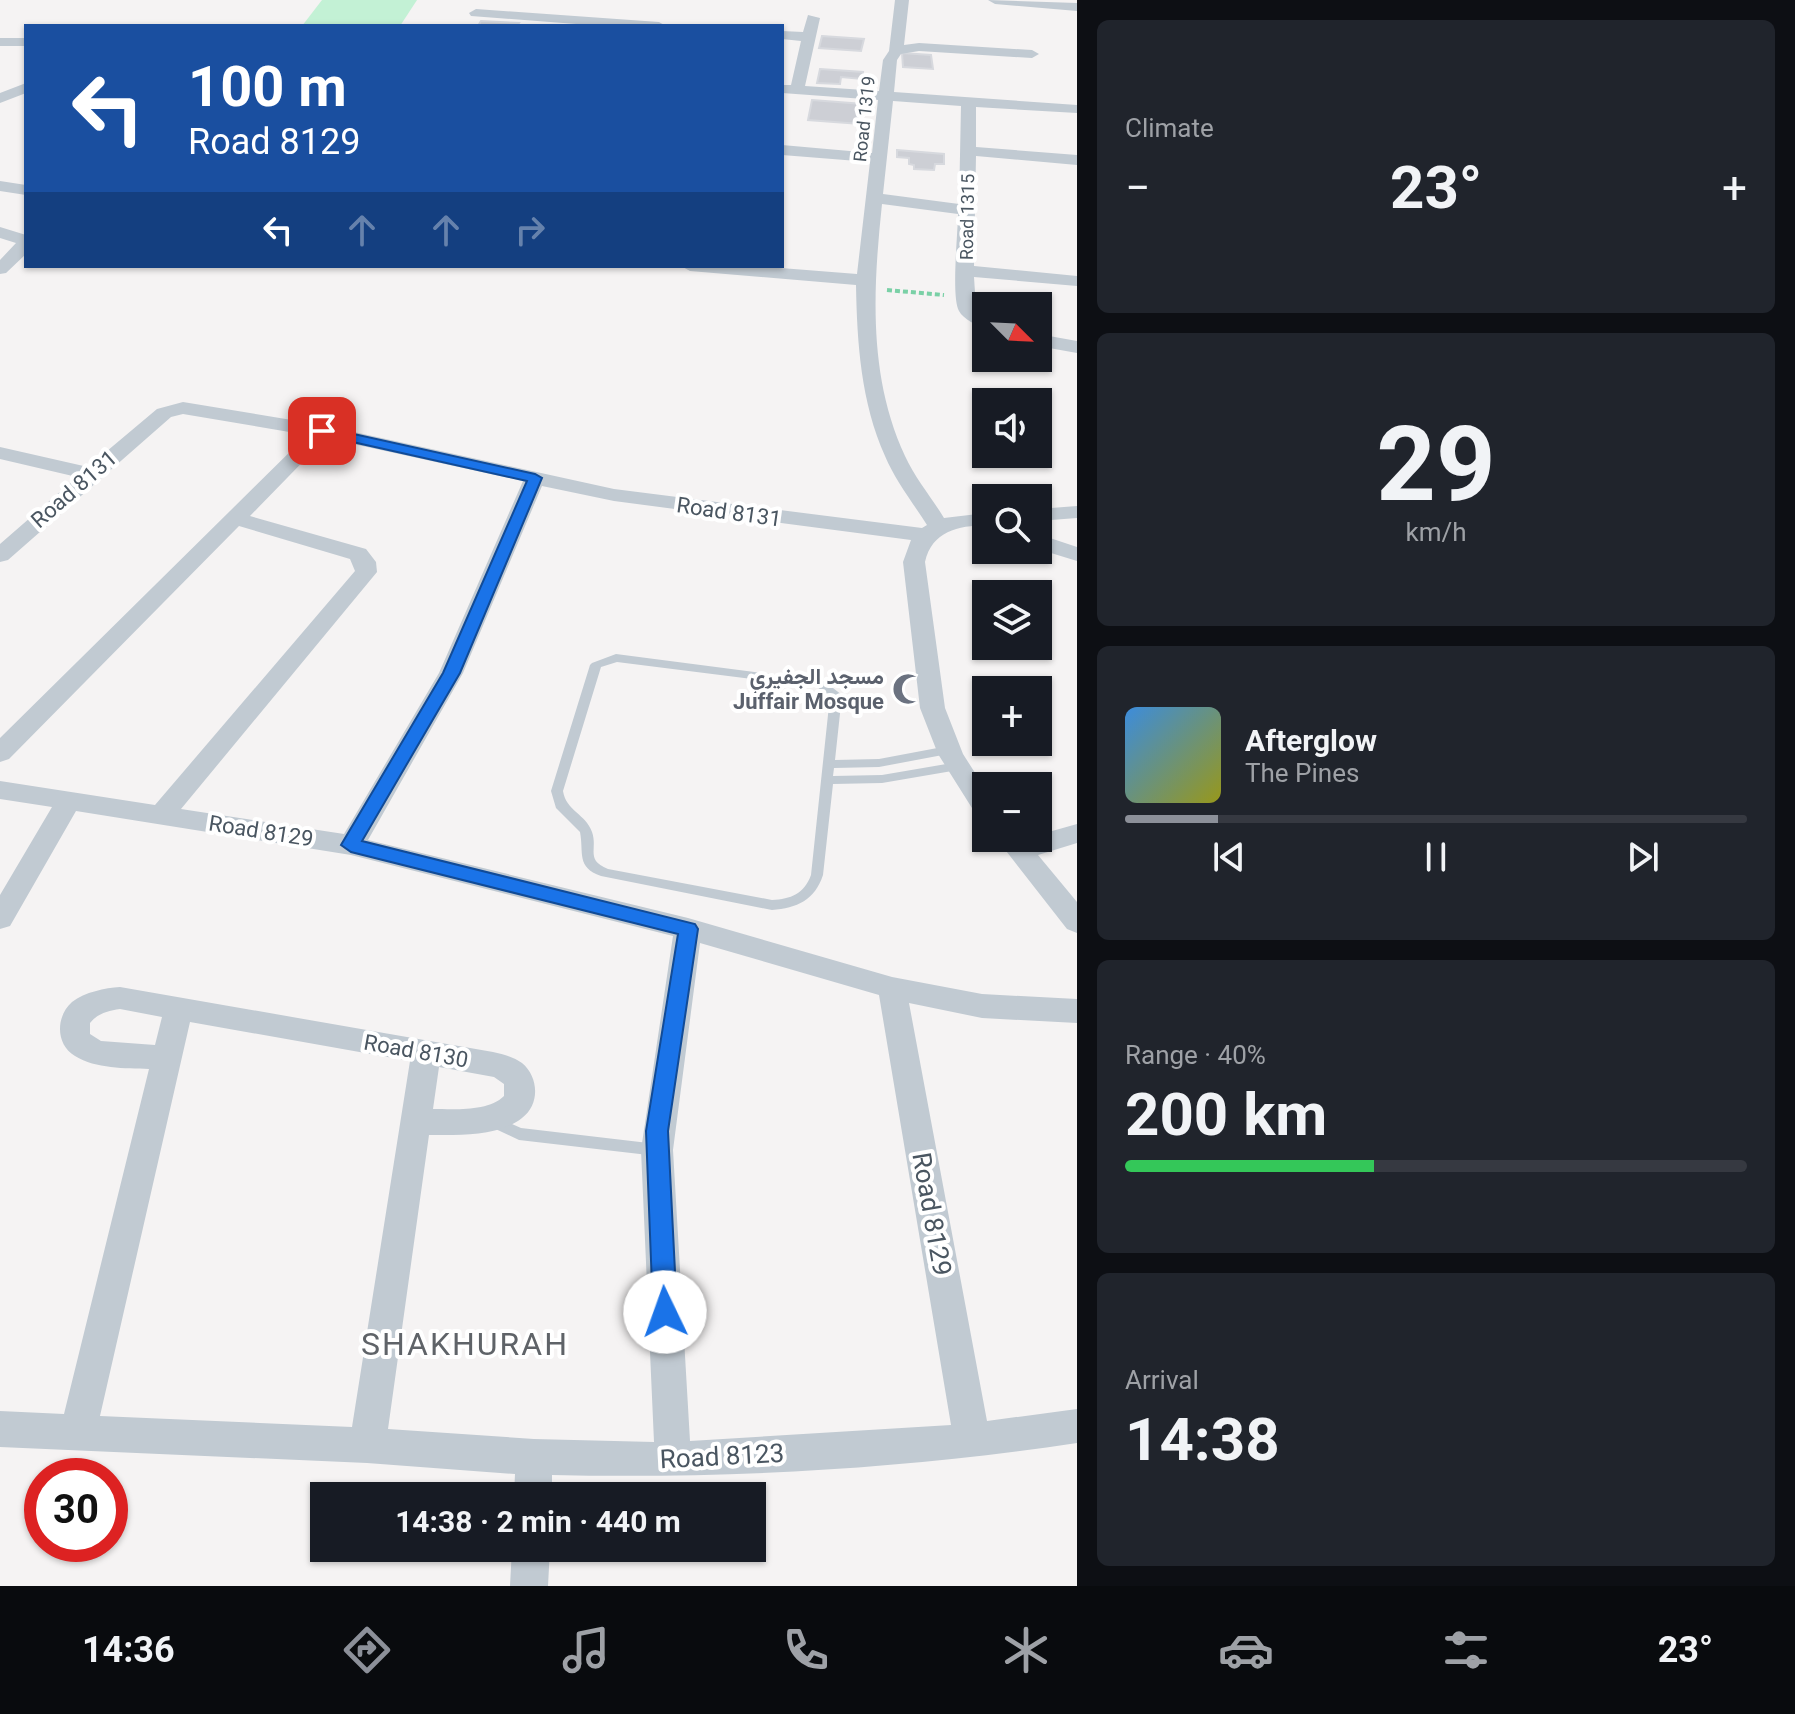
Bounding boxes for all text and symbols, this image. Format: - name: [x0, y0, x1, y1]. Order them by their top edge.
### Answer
- text: 100 m: [188, 54, 347, 120]
- icon: left: [56, 56, 160, 160]
- street label: Road 1319: [849, 75, 879, 163]
- text: Climate: [1125, 113, 1214, 143]
- text: Road 8129: [188, 121, 360, 163]
- text: 23°: [1390, 152, 1482, 223]
- text: −: [1125, 162, 1150, 214]
- text: +: [1722, 162, 1747, 214]
- street label: Road 1315: [956, 174, 978, 260]
- icon: left: [256, 208, 300, 252]
- icon: ahead: [340, 208, 384, 252]
- icon: ahead: [424, 208, 468, 252]
- icon: right: [508, 208, 552, 252]
- north arrow: [972, 292, 1052, 372]
- map controls: [972, 292, 1052, 852]
- button: sound: [972, 388, 1052, 468]
- pin: [288, 397, 356, 465]
- text: 29: [1376, 404, 1496, 525]
- icon: arrive: [300, 409, 344, 453]
- street label: Road 8131: [26, 445, 122, 533]
- button: search: [972, 484, 1052, 564]
- street label: Road 8131: [675, 492, 783, 532]
- text: km/h: [1405, 517, 1467, 547]
- button: layers: [972, 580, 1052, 660]
- place label: مسجد الجفيري Juffair Mosque: [733, 664, 884, 714]
- mosque icon: مسجد الجفيري Juffair Mosque: [891, 672, 925, 706]
- button: +: [972, 676, 1052, 756]
- text: Afterglow: [1245, 723, 1377, 758]
- text: The Pines: [1245, 758, 1359, 788]
- button: −: [972, 772, 1052, 852]
- street label: Road 8129: [207, 810, 315, 852]
- icon: previous: [1207, 835, 1251, 879]
- icon: pause: [1414, 835, 1458, 879]
- icon: next: [1621, 835, 1665, 879]
- street label: Road 8130: [362, 1030, 470, 1072]
- text: Range · 40%: [1125, 1040, 1266, 1070]
- text: 200 km: [1125, 1079, 1327, 1150]
- street label: Road 8129: [906, 1150, 958, 1278]
- position arrow: [623, 1270, 707, 1354]
- district label: SHAKHURAH: [361, 1325, 569, 1363]
- text: Arrival: [1125, 1365, 1199, 1395]
- text: 14:38: [1125, 1404, 1280, 1475]
- street label: Road 8123: [659, 1438, 785, 1474]
- speed limit sign: 30: [24, 1458, 128, 1562]
- text: 14:38 · 2 min · 440 m: [395, 1504, 681, 1539]
- icon: directions: [339, 1622, 395, 1678]
- icon: music: [558, 1622, 614, 1678]
- icon: phone: [778, 1622, 834, 1678]
- icon: climate: [998, 1622, 1054, 1678]
- icon: car: [1218, 1622, 1274, 1678]
- icon: filters: [1438, 1622, 1494, 1678]
- text: 14:36: [82, 1629, 175, 1671]
- text: 23°: [1658, 1629, 1713, 1671]

